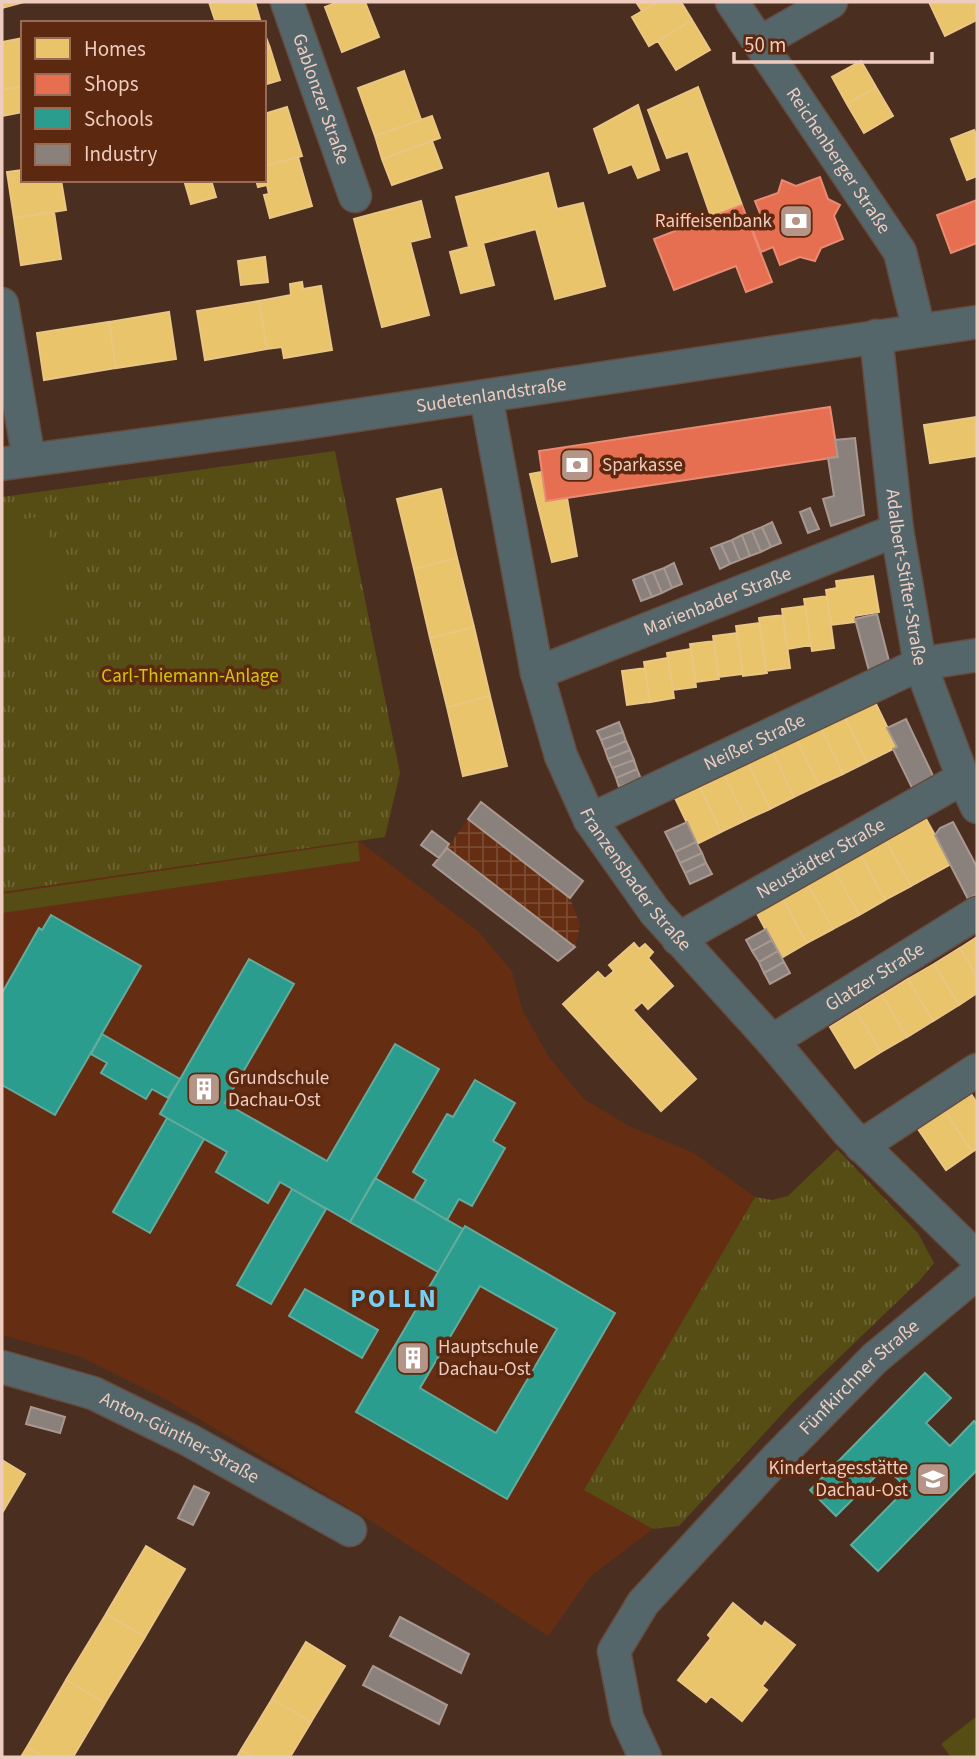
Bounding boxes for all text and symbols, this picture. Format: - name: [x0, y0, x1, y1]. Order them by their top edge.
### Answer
- legend: [21, 21, 266, 182]
- scale bar: [734, 21, 932, 65]
- street label: Gablonzer Straße: [286, 30, 357, 169]
- text: 50 m: [744, 30, 786, 60]
- text: Homes: [84, 34, 146, 64]
- text: Shops: [84, 69, 139, 99]
- street label: Reichenberger Straße: [780, 82, 898, 239]
- text: Schools: [84, 104, 153, 134]
- text: Industry: [84, 139, 157, 169]
- bank icon: Raiffeisenbank: [777, 202, 815, 240]
- place label: Raiffeisenbank: [655, 208, 773, 235]
- street label: Sudetenlandstraße: [414, 370, 568, 420]
- bank icon: Sparkasse: [558, 446, 596, 484]
- place label: Sparkasse: [602, 452, 683, 479]
- street label: Adalbert-Stifter-Straße: [879, 487, 934, 668]
- street label: Marienbader Straße: [639, 560, 795, 643]
- park label: Carl-Thiemann-Anlage: [101, 663, 279, 690]
- street label: Neißer Straße: [699, 707, 810, 778]
- street label: Franzensbader Straße: [573, 804, 698, 957]
- street label: Neustädter Straße: [751, 811, 890, 906]
- street label: Glatzer Straße: [820, 936, 929, 1018]
- place label: Grundschule Dachau-Ost: [228, 1065, 329, 1114]
- building icon: Grundschule Dachau-Ost: [185, 1070, 223, 1108]
- district label: POLLN: [350, 1280, 438, 1317]
- street label: Fünfkirchner Straße: [793, 1313, 925, 1441]
- place label: Hauptschule Dachau-Ost: [438, 1334, 538, 1383]
- building icon: Hauptschule Dachau-Ost: [394, 1339, 432, 1377]
- street label: Anton-Günther-Straße: [95, 1385, 264, 1490]
- place label: Kindertagesstätte Dachau-Ost: [769, 1455, 909, 1504]
- school or university icon: Kindertagesstätte Dachau-Ost: [914, 1460, 952, 1498]

